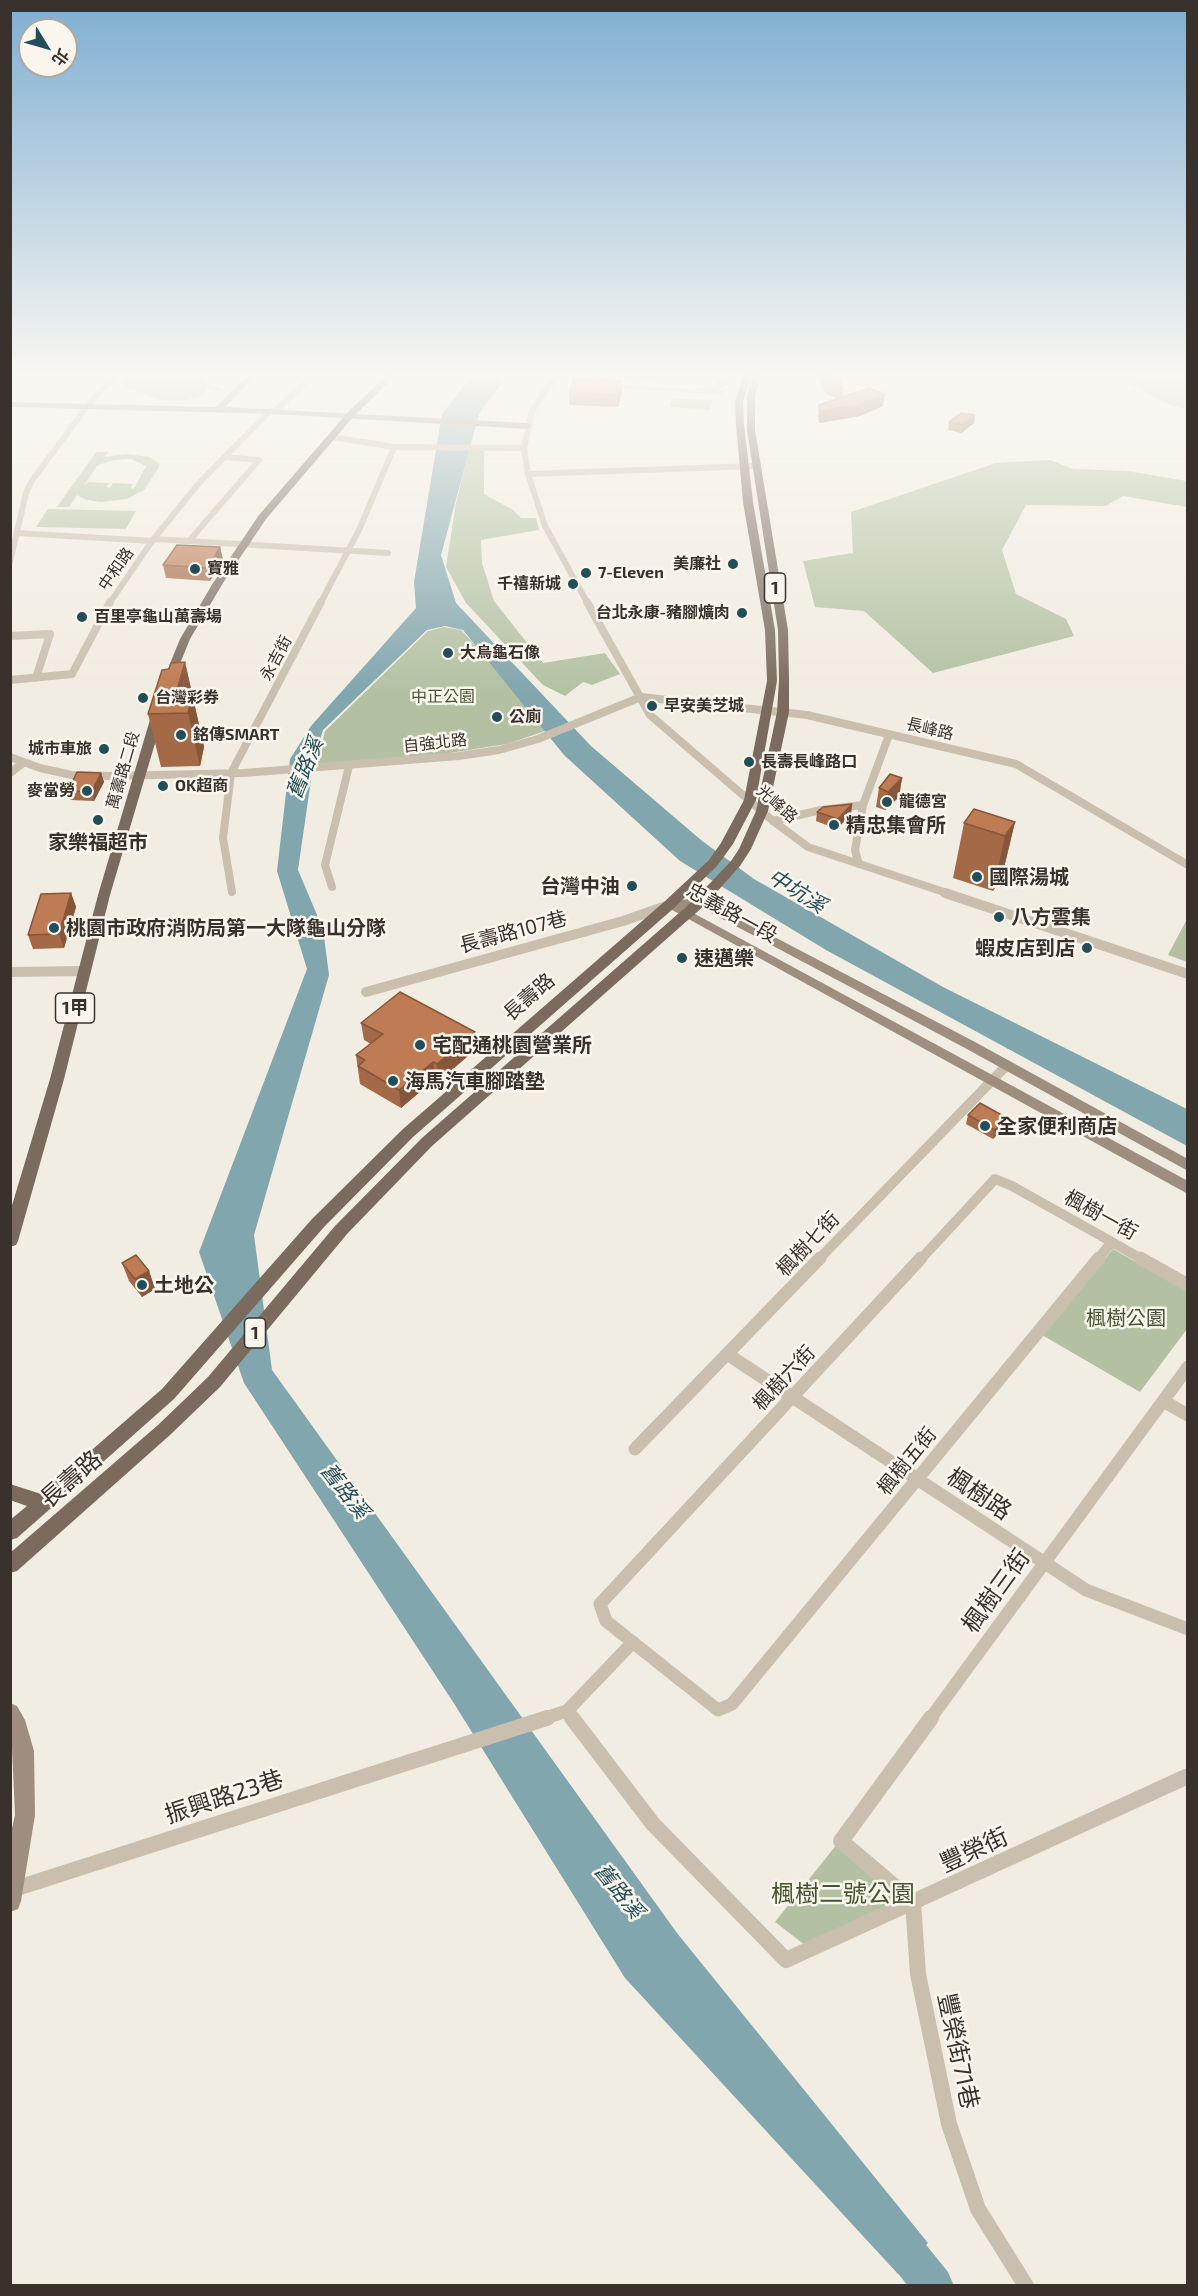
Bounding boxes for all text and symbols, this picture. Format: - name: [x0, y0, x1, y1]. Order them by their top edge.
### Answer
- north arrow: [18, 18, 78, 78]
- text: 北: [49, 46, 74, 70]
- street label: 中和路: [94, 544, 138, 594]
- place label: 美廉社: [673, 554, 721, 574]
- marker: 美廉社: [726, 557, 740, 571]
- place label: 寶雅: [207, 559, 239, 579]
- marker: 寶雅: [188, 562, 202, 576]
- place label: 7-Eleven: [598, 563, 664, 583]
- marker: 7-Eleven: [579, 566, 593, 580]
- road number: 1: [764, 573, 786, 603]
- place label: 千禧新城: [497, 574, 561, 594]
- marker: 千禧新城: [566, 577, 580, 591]
- place label: 台北永康-豬腳爌肉: [595, 603, 730, 623]
- marker: 台北永康-豬腳爌肉: [735, 606, 749, 620]
- place label: 百里亭龜山萬壽場: [94, 607, 222, 627]
- marker: 百里亭龜山萬壽場: [75, 610, 89, 624]
- street label: 永吉街: [256, 632, 296, 684]
- place label: 大烏龜石像: [460, 643, 540, 663]
- marker: 大烏龜石像: [441, 646, 455, 660]
- park label: 中正公園: [411, 687, 475, 707]
- place label: 台灣彩券: [155, 688, 219, 708]
- marker: 台灣彩券: [136, 691, 150, 705]
- place label: 早安美芝城: [664, 696, 744, 716]
- marker: 早安美芝城: [645, 699, 659, 713]
- place label: 公廁: [509, 707, 541, 727]
- marker: 公廁: [490, 710, 504, 724]
- street label: 長峰路: [904, 714, 956, 744]
- place label: 銘傳SMART: [193, 725, 279, 745]
- marker: 銘傳SMART: [174, 728, 188, 742]
- street label: 萬壽路二段: [103, 729, 143, 811]
- street label: 自強北路: [402, 730, 468, 756]
- water label: 舊路溪: [282, 734, 328, 802]
- place label: 城市車旅: [28, 739, 92, 759]
- marker: 城市車旅: [97, 742, 111, 756]
- place label: 長壽長峰路口: [761, 752, 857, 772]
- marker: 長壽長峰路口: [742, 755, 756, 769]
- place label: OK超商: [175, 776, 228, 796]
- marker: OK超商: [156, 779, 170, 793]
- place label: 麥當勞: [27, 781, 75, 801]
- street label: 光峰路: [753, 781, 801, 827]
- marker: 麥當勞: [80, 784, 94, 798]
- place label: 龍德宮: [899, 792, 947, 812]
- marker: 龍德宮: [880, 795, 894, 809]
- marker: 家樂福超市: [91, 813, 105, 827]
- place label: 精忠集會所: [846, 813, 946, 837]
- marker: 精忠集會所: [827, 818, 841, 832]
- place label: 家樂福超市: [48, 830, 148, 854]
- water label: 中坑溪: [764, 864, 830, 918]
- place label: 國際湯城: [989, 865, 1069, 889]
- marker: 國際湯城: [970, 870, 984, 884]
- place label: 台灣中油: [540, 874, 620, 898]
- street label: 忠義路一段: [682, 878, 782, 948]
- marker: 台灣中油: [625, 879, 639, 893]
- place label: 八方雲集: [1011, 905, 1091, 929]
- street label: 長壽路107巷: [457, 906, 569, 958]
- marker: 八方雲集: [992, 910, 1006, 924]
- place label: 桃園市政府消防局第一大隊龜山分隊: [66, 916, 386, 940]
- marker: 桃園市政府消防局第一大隊龜山分隊: [47, 921, 61, 935]
- place label: 蝦皮店到店: [975, 936, 1075, 960]
- marker: 蝦皮店到店: [1080, 941, 1094, 955]
- place label: 速邁樂: [694, 946, 754, 970]
- marker: 速邁樂: [675, 951, 689, 965]
- street label: 長壽路: [498, 968, 560, 1026]
- road number: 1甲: [56, 993, 94, 1023]
- place label: 宅配通桃園營業所: [432, 1033, 592, 1057]
- marker: 宅配通桃園營業所: [413, 1038, 427, 1052]
- place label: 海馬汽車腳踏墊: [405, 1069, 545, 1093]
- marker: 海馬汽車腳踏墊: [386, 1074, 400, 1088]
- place label: 全家便利商店: [997, 1114, 1117, 1138]
- marker: 全家便利商店: [978, 1119, 992, 1133]
- street label: 楓樹一街: [1060, 1185, 1142, 1245]
- street label: 楓樹七街: [772, 1207, 844, 1281]
- place label: 土地公: [154, 1273, 214, 1297]
- marker: 土地公: [135, 1278, 149, 1292]
- park label: 楓樹公園: [1086, 1306, 1166, 1330]
- road number: 1: [244, 1318, 266, 1348]
- street label: 楓樹六街: [748, 1341, 820, 1415]
- street label: 楓樹五街: [873, 1422, 941, 1500]
- street label: 長壽路: [34, 1445, 108, 1513]
- water label: 舊路溪: [316, 1458, 374, 1524]
- street label: 楓樹路: [941, 1462, 1017, 1526]
- street label: 楓樹三街: [956, 1544, 1036, 1638]
- street label: 振興路23巷: [161, 1764, 287, 1830]
- street label: 豐榮街: [935, 1822, 1013, 1878]
- water label: 舊路溪: [589, 1859, 649, 1923]
- park label: 楓樹二號公園: [771, 1880, 915, 1908]
- street label: 豐榮街71巷: [932, 1990, 984, 2112]

